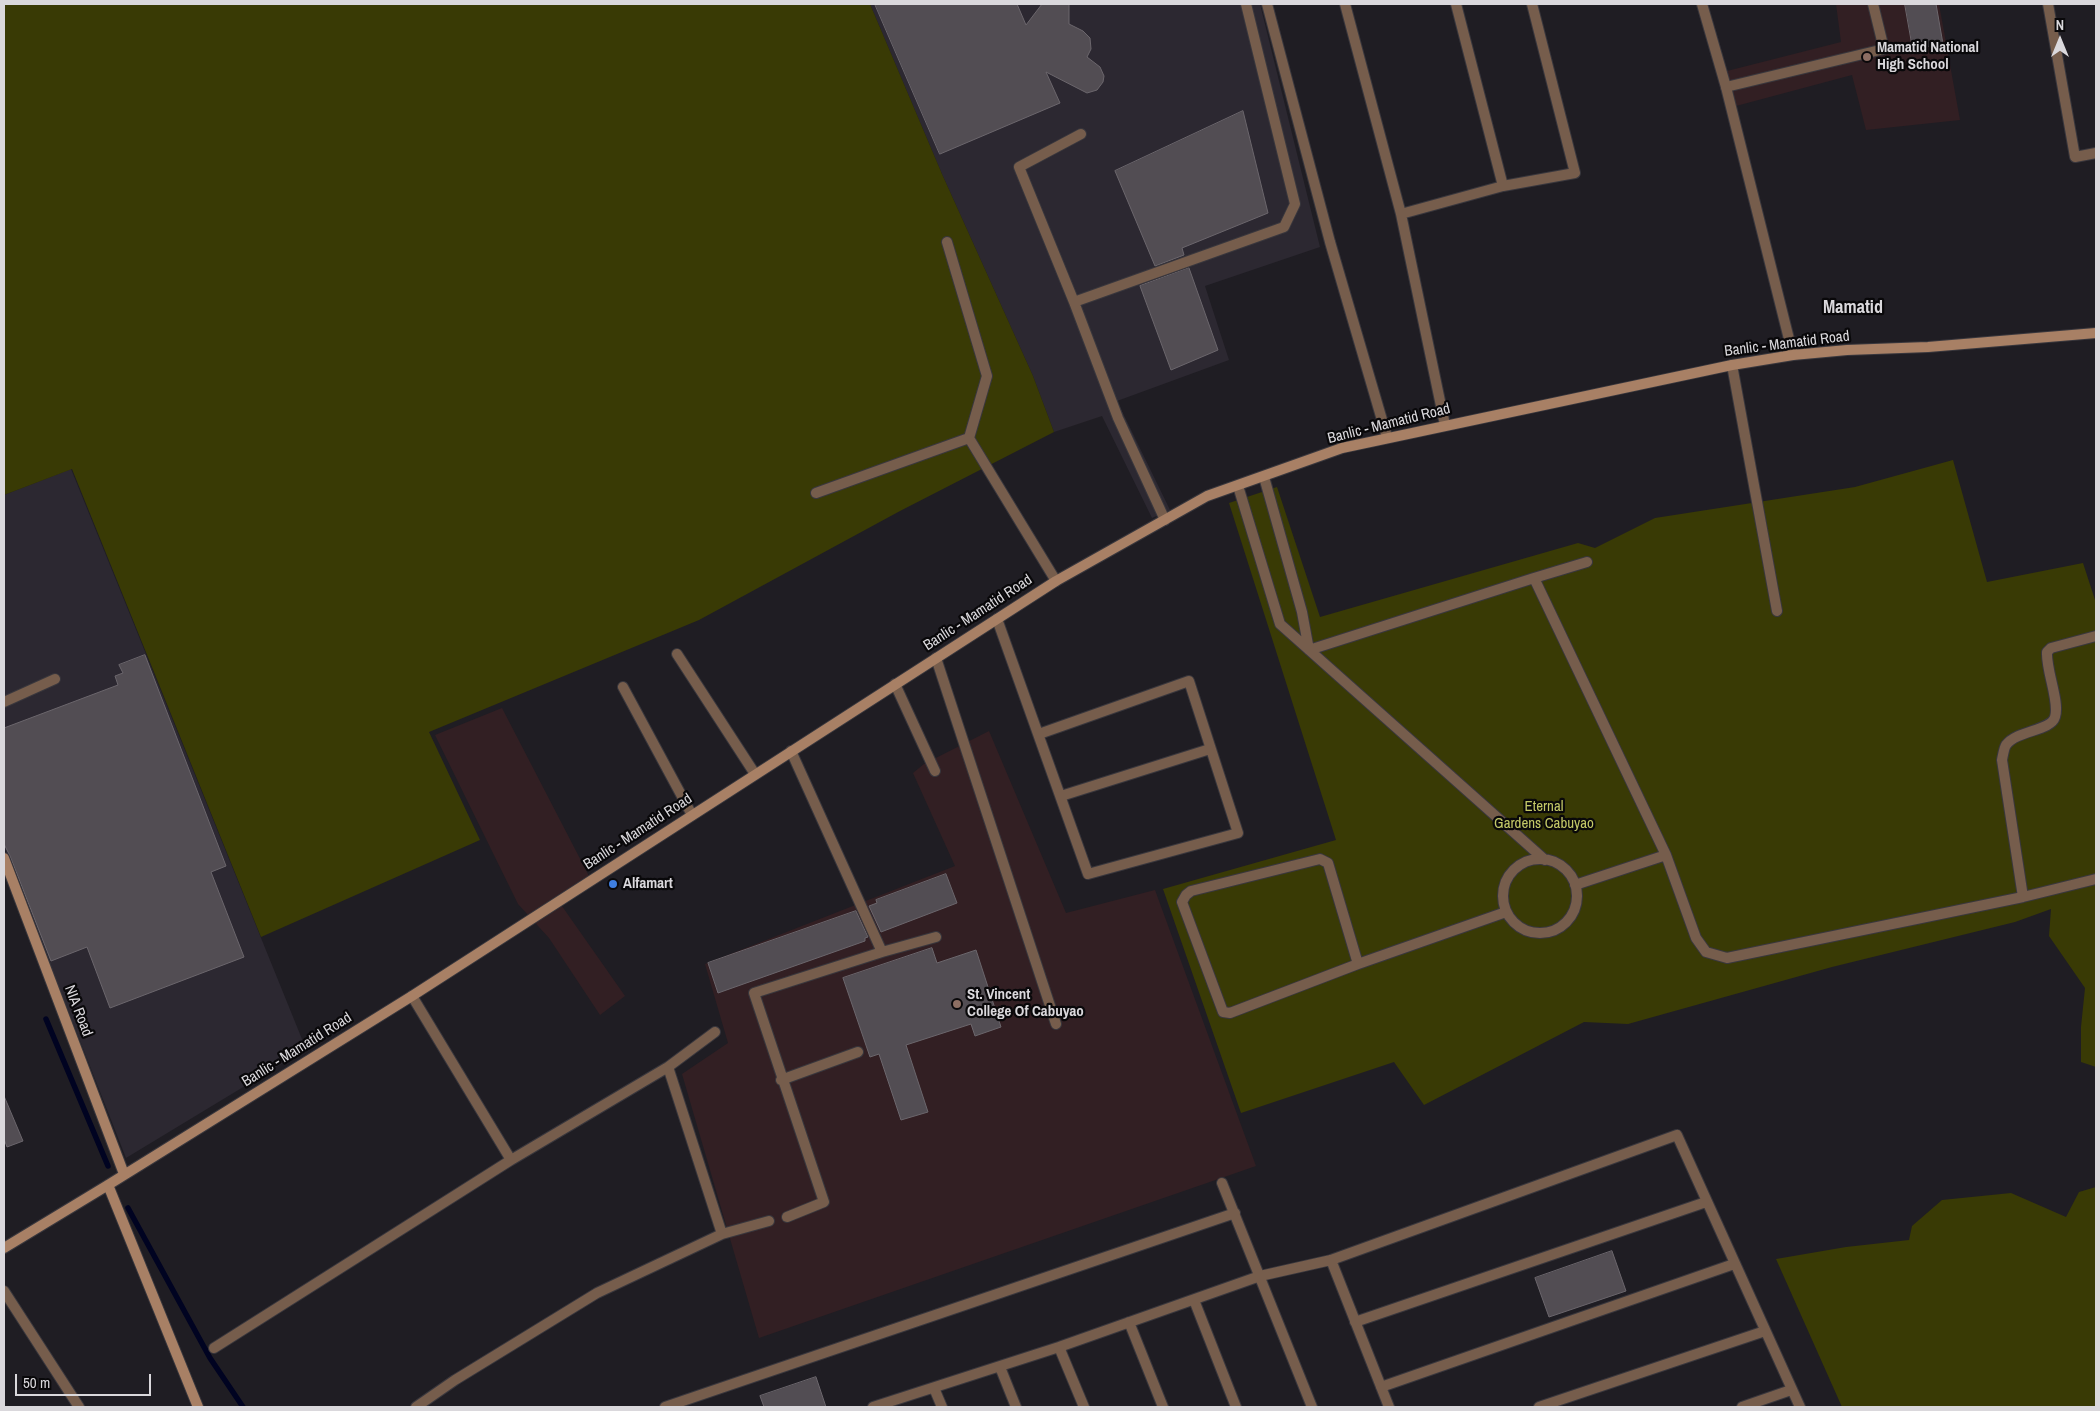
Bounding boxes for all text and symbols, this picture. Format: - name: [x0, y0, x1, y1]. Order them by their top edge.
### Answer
- north arrow: [2035, 15, 2085, 65]
- text: N: [2056, 16, 2064, 34]
- place label: Mamatid National High School: [1877, 39, 1979, 74]
- marker: Mamatid National High School: [1861, 51, 1873, 63]
- district label: Mamatid: [1823, 297, 1883, 319]
- street label: Banlic - Mamatid Road: [1723, 327, 1851, 361]
- street label: Banlic - Mamatid Road: [1326, 400, 1452, 448]
- street label: Banlic - Mamatid Road: [920, 571, 1036, 655]
- street label: Banlic - Mamatid Road: [580, 790, 696, 874]
- park label: Eternal Gardens Cabuyao: [1494, 798, 1594, 833]
- place label: Alfamart: [623, 875, 673, 893]
- marker: Alfamart: [607, 878, 619, 890]
- street label: NIA Road: [60, 983, 96, 1039]
- place label: St. Vincent College Of Cabuyao: [967, 986, 1084, 1021]
- marker: St. Vincent College Of Cabuyao: [951, 998, 963, 1010]
- street label: Banlic - Mamatid Road: [239, 1009, 355, 1091]
- scale bar: [18, 1364, 154, 1396]
- text: 50 m: [23, 1372, 50, 1393]

